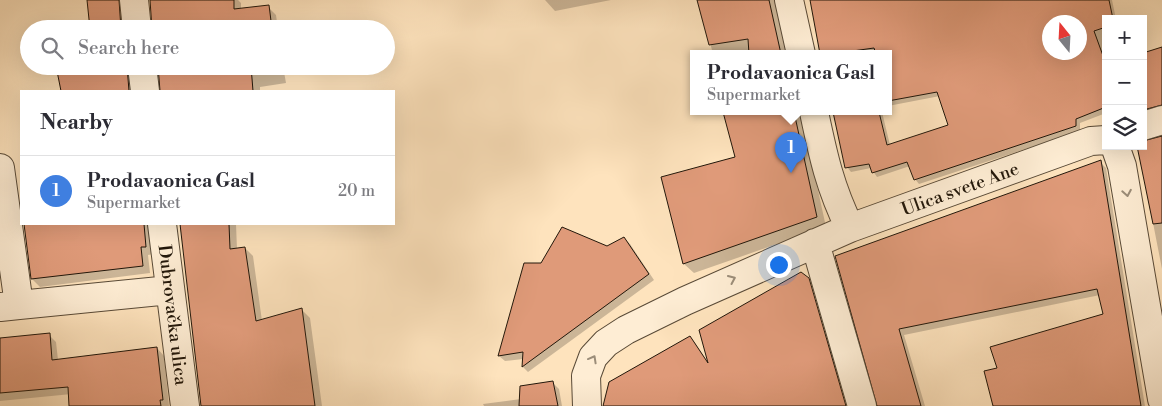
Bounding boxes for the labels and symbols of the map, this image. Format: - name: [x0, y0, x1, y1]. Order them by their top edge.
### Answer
- north arrow: [1042, 15, 1087, 60]
- pin: 1: [775, 132, 807, 173]
- street label: Ulica svete Ane: [898, 158, 1022, 221]
- one-way arrow: [1122, 189, 1132, 197]
- street label: Dubrovačka ulica: [152, 243, 193, 388]
- your location: [766, 252, 792, 278]
- one-way arrow: [727, 275, 736, 286]
- one-way arrow: [587, 356, 597, 365]

